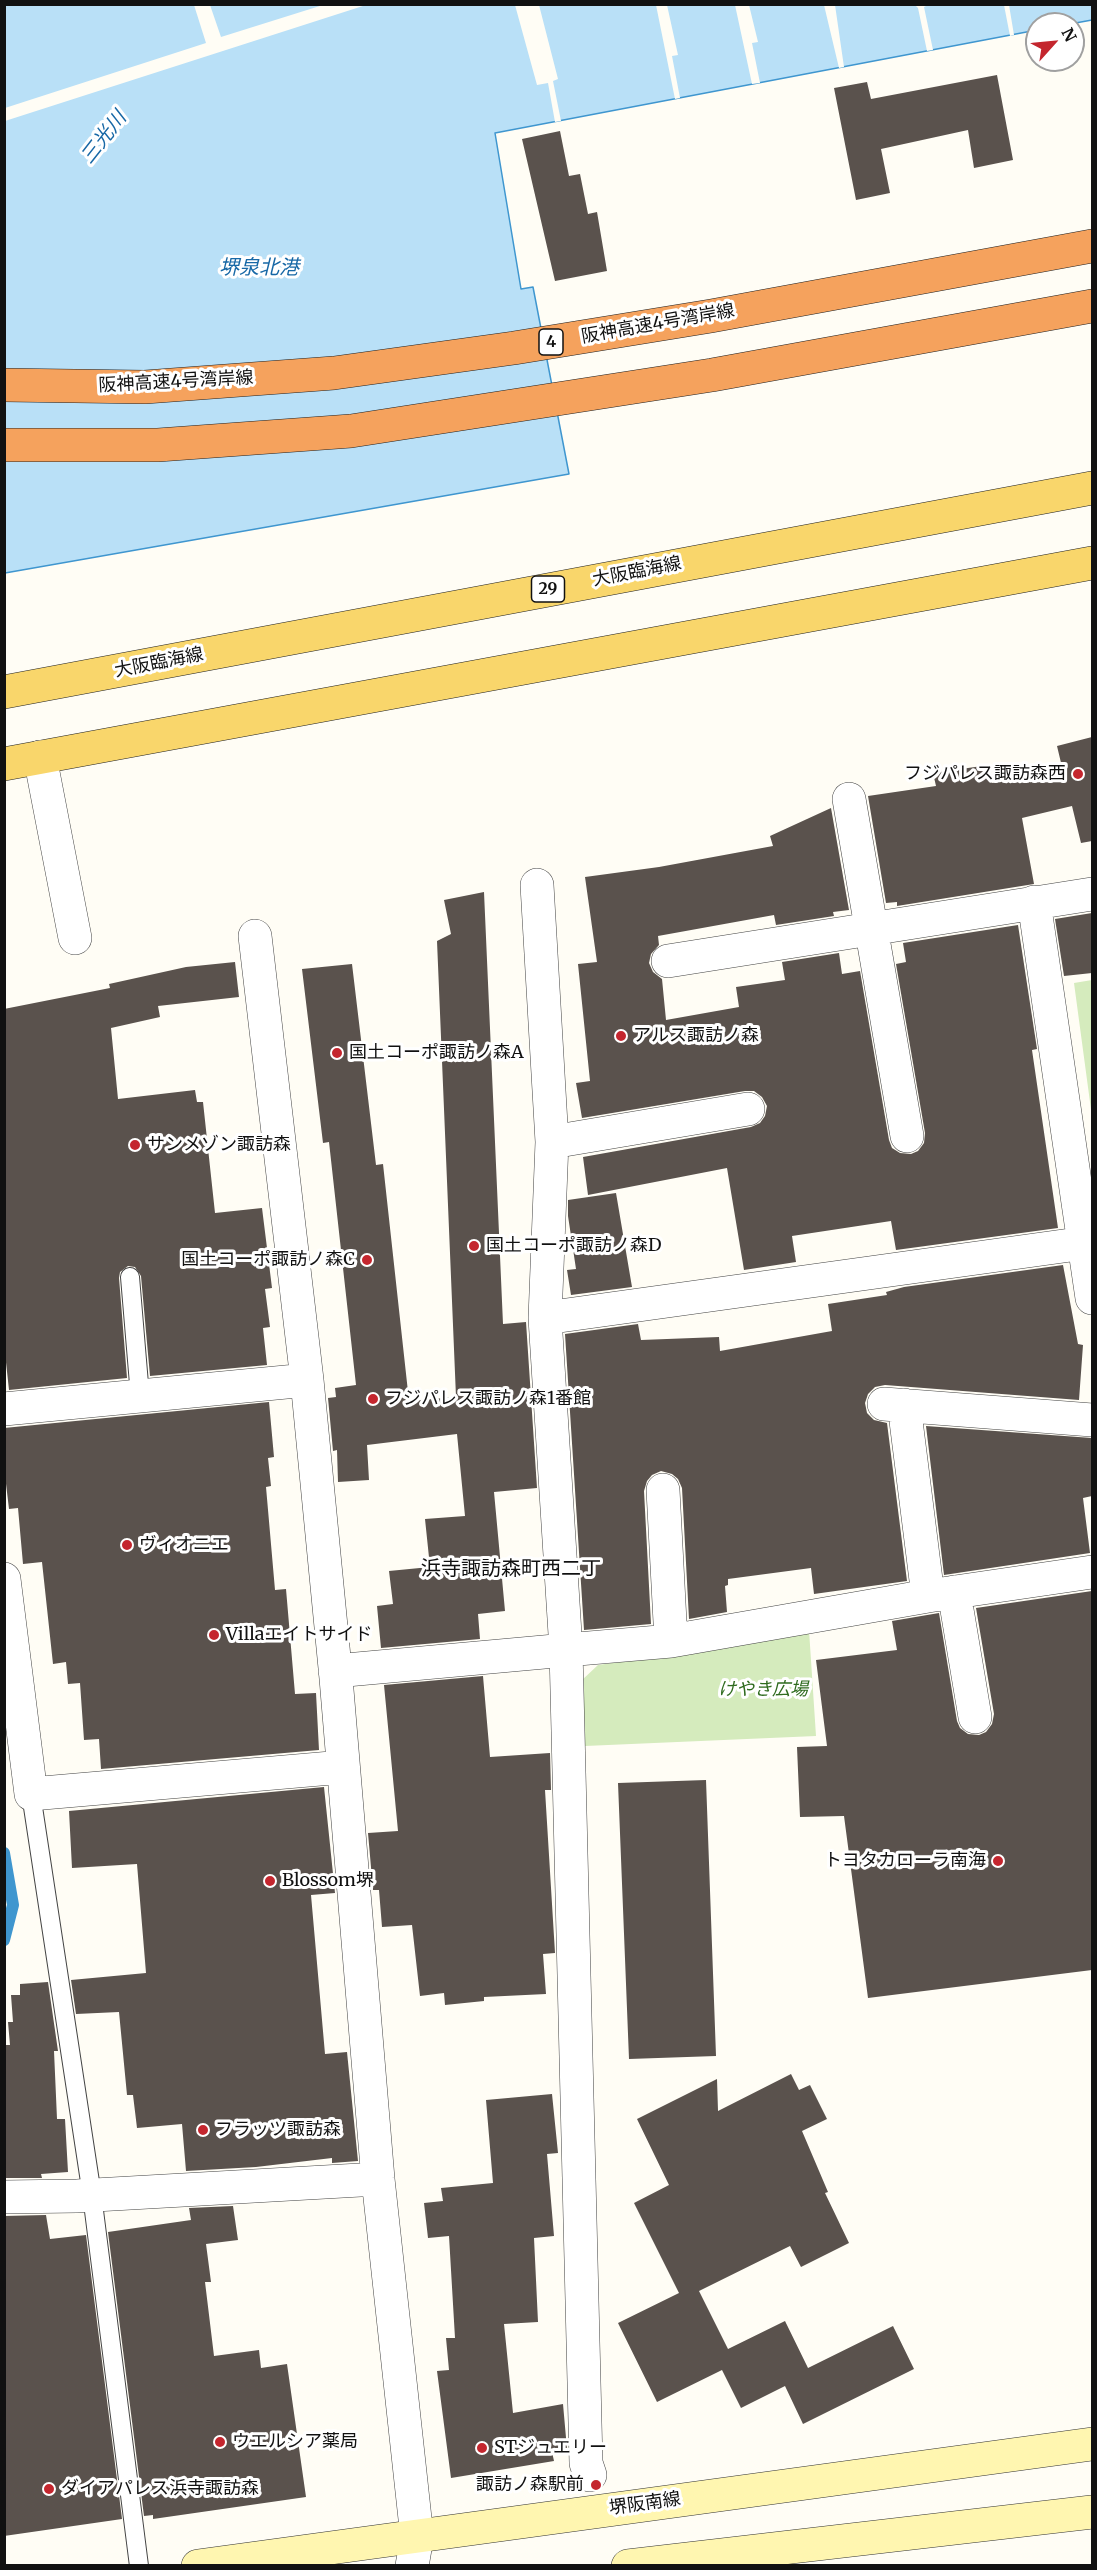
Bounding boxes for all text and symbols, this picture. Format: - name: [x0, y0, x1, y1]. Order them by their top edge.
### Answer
- north arrow: [1025, 12, 1085, 72]
- text: N: [1057, 25, 1081, 45]
- water label: 三光川: [76, 107, 132, 169]
- water label: 堺泉北港: [219, 256, 299, 280]
- street label: 阪神高速4号湾岸線: [580, 300, 736, 348]
- road number: 4: [539, 329, 563, 355]
- street label: 阪神高速4号湾岸線: [98, 367, 254, 397]
- street label: 大阪臨海線: [591, 553, 683, 591]
- road number: 29: [532, 576, 564, 602]
- street label: 大阪臨海線: [113, 644, 205, 682]
- place label: フジパレス諏訪森西: [904, 763, 1066, 785]
- marker: フジパレス諏訪森西: [1071, 767, 1085, 781]
- place label: アルス諏訪ノ森: [633, 1025, 759, 1047]
- marker: アルス諏訪ノ森: [614, 1029, 628, 1043]
- place label: 国土コーポ諏訪ノ森A: [349, 1042, 524, 1064]
- marker: 国土コーポ諏訪ノ森A: [330, 1046, 344, 1060]
- place label: サンメゾン諏訪森: [147, 1134, 291, 1156]
- marker: サンメゾン諏訪森: [128, 1138, 142, 1152]
- place label: 国土コーポ諏訪ノ森D: [486, 1235, 662, 1257]
- marker: 国土コーポ諏訪ノ森D: [467, 1239, 481, 1253]
- place label: 国土コーポ諏訪ノ森C: [181, 1249, 355, 1271]
- marker: 国土コーポ諏訪ノ森C: [360, 1253, 374, 1267]
- place label: フジパレス諏訪ノ森1番館: [385, 1388, 591, 1410]
- marker: フジパレス諏訪ノ森1番館: [366, 1392, 380, 1406]
- place label: ヴィオニエ: [139, 1534, 229, 1556]
- marker: ヴィオニエ: [120, 1538, 134, 1552]
- district label: 浜寺諏訪森町西二丁: [421, 1557, 601, 1581]
- place label: Villaエイトサイド: [226, 1624, 372, 1646]
- marker: Villaエイトサイド: [207, 1628, 221, 1642]
- park label: けやき広場: [718, 1679, 808, 1701]
- place label: トヨタカローラ南海: [824, 1850, 986, 1872]
- marker: トヨタカローラ南海: [991, 1854, 1005, 1868]
- place label: Blossom堺: [282, 1870, 374, 1892]
- marker: Blossom堺: [263, 1874, 277, 1888]
- place label: フラッツ諏訪森: [215, 2119, 341, 2141]
- marker: フラッツ諏訪森: [196, 2123, 210, 2137]
- place label: ウエルシア薬局: [232, 2431, 358, 2453]
- marker: ウエルシア薬局: [213, 2435, 227, 2449]
- place label: STジュエリー: [494, 2437, 607, 2459]
- marker: STジュエリー: [475, 2441, 489, 2455]
- place label: 諏訪ノ森駅前: [476, 2474, 584, 2496]
- place label: ダイアパレス浜寺諏訪森: [61, 2478, 259, 2500]
- marker: 諏訪ノ森駅前: [589, 2478, 603, 2492]
- marker: ダイアパレス浜寺諏訪森: [42, 2482, 56, 2496]
- street label: 堺阪南線: [608, 2488, 682, 2520]

